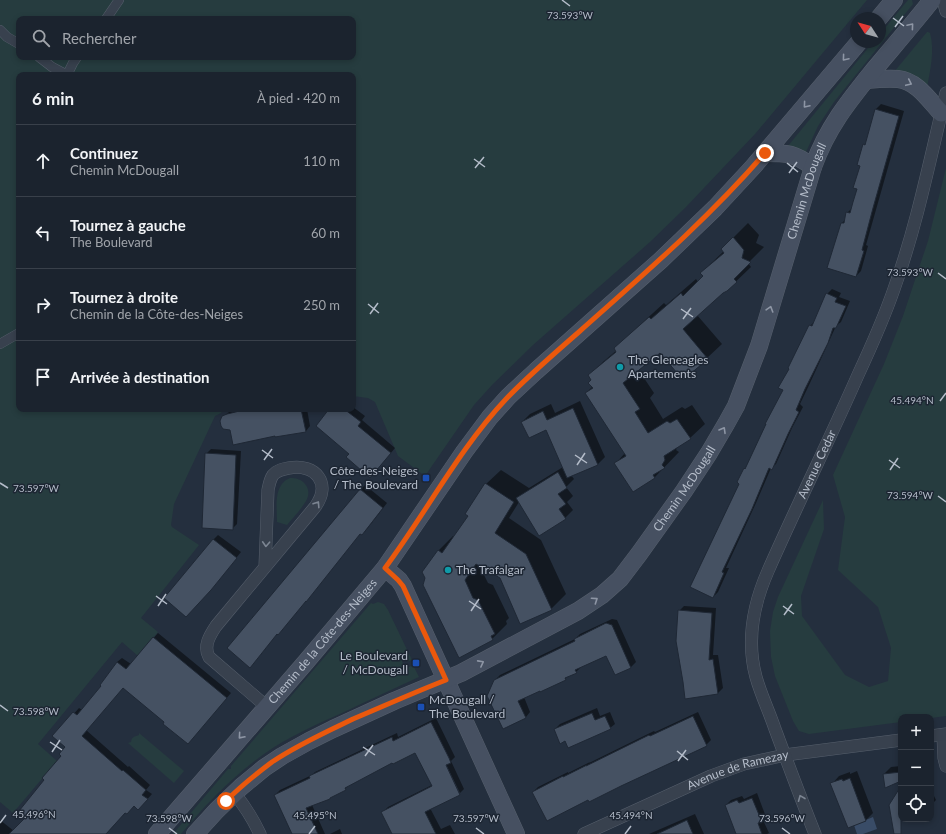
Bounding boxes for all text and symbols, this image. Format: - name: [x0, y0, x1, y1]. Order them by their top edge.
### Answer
- text: 73.593°W: [547, 9, 594, 21]
- north arrow: [850, 12, 886, 48]
- search box: [16, 16, 356, 60]
- one-way arrow: [906, 23, 913, 30]
- icon: search: [30, 27, 52, 49]
- text: Rechercher: [62, 29, 136, 47]
- one-way arrow: [843, 54, 850, 61]
- one-way arrow: [905, 78, 912, 86]
- text: 6 min: [32, 88, 74, 109]
- text: À pied · 420 m: [257, 90, 340, 106]
- one-way arrow: [804, 100, 811, 107]
- street label: Chemin McDougall: [784, 140, 829, 241]
- text: Continuez: [70, 144, 138, 162]
- route end: [756, 144, 774, 162]
- icon: ahead: [32, 150, 54, 172]
- text: 110 m: [303, 153, 340, 169]
- text: Chemin McDougall: [70, 162, 179, 178]
- text: Tournez à gauche: [70, 216, 186, 234]
- icon: left: [32, 222, 54, 244]
- text: 60 m: [311, 225, 340, 241]
- text: The Boulevard: [70, 234, 153, 250]
- text: 73.593°W: [887, 266, 934, 278]
- text: Tournez à droite: [70, 288, 178, 306]
- icon: right: [32, 294, 54, 316]
- text: 250 m: [303, 297, 340, 313]
- text: Chemin de la Côte-des-Neiges: [70, 306, 243, 322]
- one-way arrow: [765, 306, 774, 313]
- place label: The Gleneagles Apartements: [628, 352, 709, 381]
- marker: The Gleneagles Apartements: [615, 362, 625, 372]
- icon: arrive: [32, 366, 54, 388]
- text: Arrivée à destination: [70, 368, 209, 386]
- text: 45.494°N: [890, 394, 934, 406]
- one-way arrow: [718, 427, 725, 434]
- street label: Avenue Cedar: [794, 427, 839, 501]
- street label: Chemin McDougall: [649, 443, 719, 534]
- place label: Côte-des-Neiges / The Boulevard: [330, 463, 418, 492]
- marker: Côte-des-Neiges / The Boulevard: [421, 473, 431, 483]
- text: 73.597°W: [13, 482, 60, 494]
- text: 73.594°W: [887, 489, 934, 501]
- one-way arrow: [312, 501, 319, 508]
- one-way arrow: [262, 541, 270, 547]
- place label: The Trafalgar: [456, 562, 525, 577]
- marker: The Trafalgar: [443, 565, 453, 575]
- street label: Chemin de la Côte-des-Neiges: [265, 575, 380, 707]
- one-way arrow: [591, 598, 598, 605]
- place label: Le Boulevard / McDougall: [340, 648, 408, 677]
- marker: Le Boulevard / McDougall: [411, 658, 421, 668]
- one-way arrow: [477, 660, 484, 668]
- place label: McDougall / The Boulevard: [429, 692, 505, 721]
- marker: McDougall / The Boulevard: [416, 702, 426, 712]
- text: 73.598°W: [13, 705, 60, 717]
- map controls: [898, 714, 934, 822]
- button: +: [898, 714, 934, 750]
- one-way arrow: [239, 732, 246, 739]
- street label: Avenue de Ramezay: [684, 747, 790, 793]
- button: −: [898, 750, 934, 786]
- button: locate: [898, 786, 934, 822]
- route start: [217, 792, 235, 810]
- one-way arrow: [798, 794, 806, 802]
- text: 45.496°N: [12, 808, 56, 820]
- text: 45.495°N: [293, 809, 337, 821]
- text: 45.494°N: [609, 809, 653, 821]
- text: 73.598°W: [146, 812, 193, 824]
- text: 73.597°W: [453, 812, 500, 824]
- text: 73.596°W: [759, 812, 806, 824]

